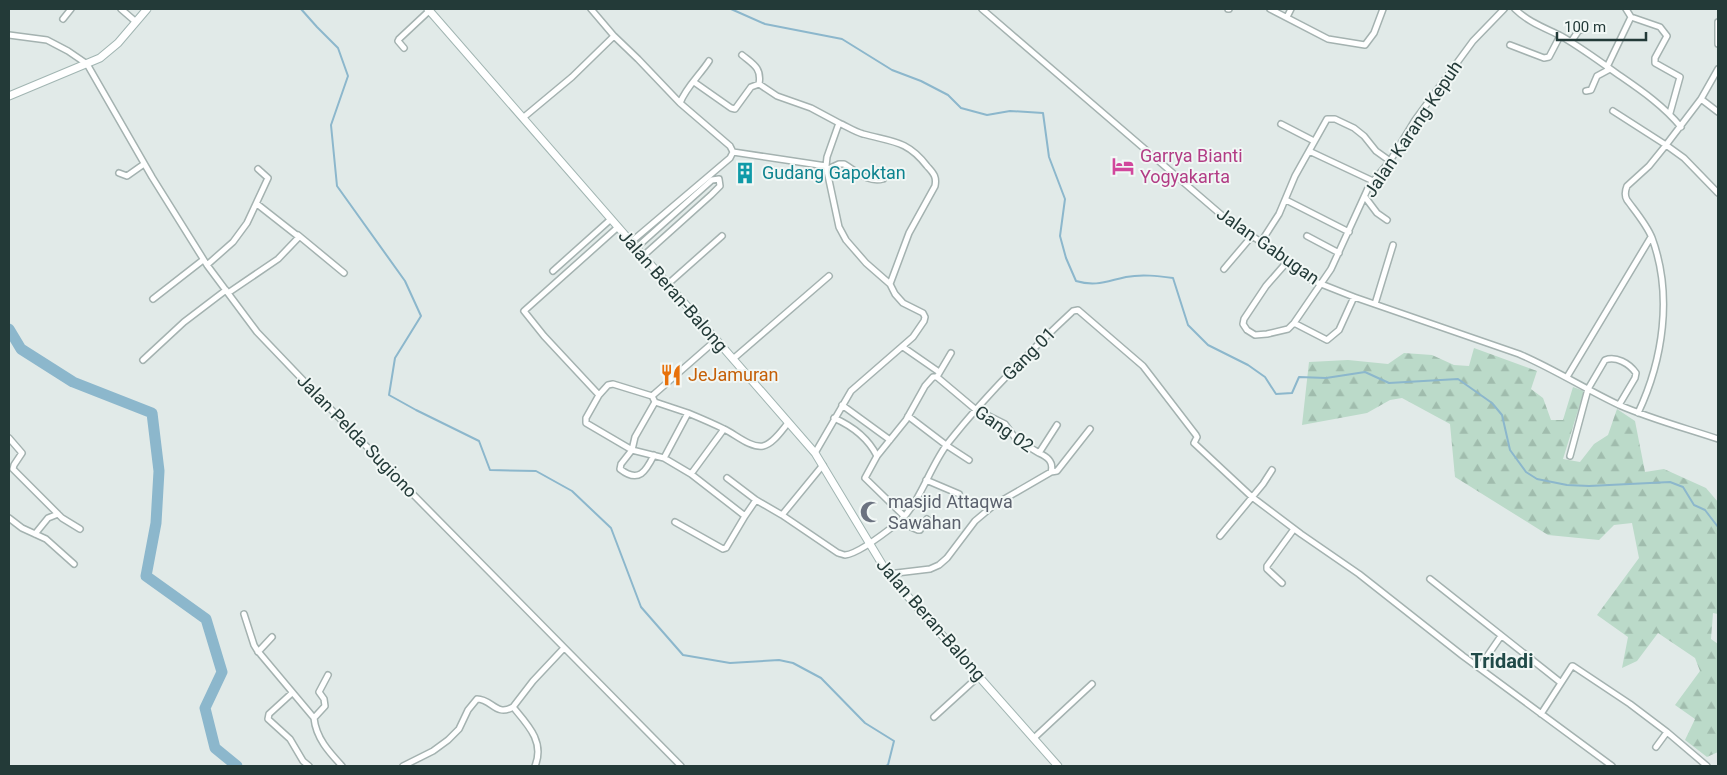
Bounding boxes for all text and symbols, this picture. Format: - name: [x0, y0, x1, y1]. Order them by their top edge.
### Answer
- scale bar: [1557, 10, 1646, 42]
- text: 100 m: [1564, 18, 1606, 36]
- street label: Jalan Karang Kepuh: [1359, 57, 1466, 201]
- place label: Garrya Bianti Yogyakarta: [1140, 145, 1243, 187]
- hotel icon: Garrya Bianti Yogyakarta: [1110, 153, 1136, 179]
- building icon: Gudang Gapoktan: [732, 160, 758, 186]
- place label: Gudang Gapoktan: [762, 162, 906, 183]
- street label: Jalan Gabugan: [1213, 203, 1324, 289]
- street label: Jalan Beran-Balong: [615, 225, 732, 356]
- street label: Gang 01: [998, 323, 1060, 385]
- restaurant icon: JeJamuran: [658, 362, 684, 388]
- place label: JeJamuran: [688, 364, 778, 385]
- street label: Jalan Pelda Sugiono: [293, 370, 422, 502]
- street label: Gang 02: [971, 401, 1038, 456]
- place label: masjid Attaqwa Sawahan: [888, 491, 1013, 533]
- mosque icon: masjid Attaqwa Sawahan: [858, 499, 884, 525]
- street label: Jalan Beran-Balong: [873, 554, 990, 685]
- district label: Tridadi: [1471, 649, 1533, 673]

